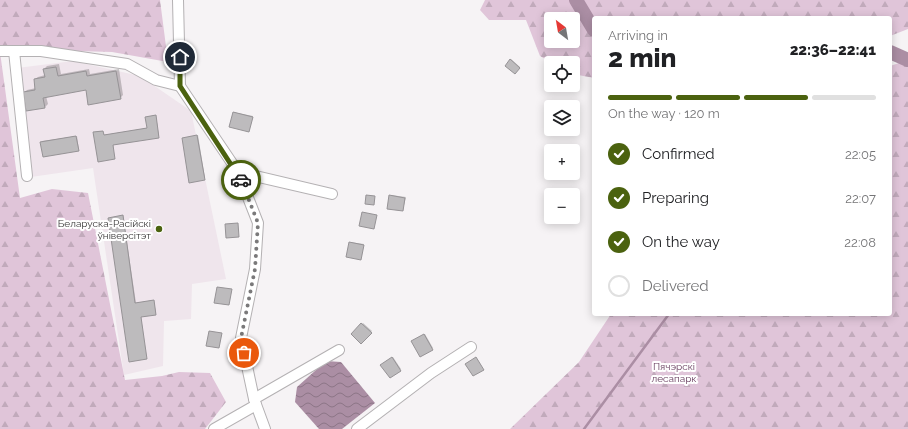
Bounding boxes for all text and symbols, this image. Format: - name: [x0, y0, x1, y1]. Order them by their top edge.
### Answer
- north arrow: [544, 12, 580, 48]
- map controls: [544, 12, 580, 224]
- text: Arriving in: [608, 28, 668, 43]
- pin: [163, 40, 197, 74]
- text: 22:36–22:41: [790, 41, 876, 59]
- text: 2 min: [608, 43, 676, 73]
- icon: home: [169, 46, 191, 68]
- button: locate: [544, 56, 580, 92]
- button: layers: [544, 100, 580, 136]
- text: On the way · 120 m: [608, 106, 720, 121]
- icon: check: [608, 143, 630, 165]
- button: +: [544, 144, 580, 180]
- text: Confirmed: [642, 145, 715, 163]
- text: 22:05: [845, 147, 876, 162]
- courier: [221, 160, 261, 200]
- icon: car: [230, 169, 252, 191]
- icon: check: [608, 187, 630, 209]
- button: −: [544, 188, 580, 224]
- text: Preparing: [642, 189, 709, 207]
- text: 22:07: [845, 191, 876, 206]
- place label: Беларуска-Расійскі ўніверсітэт: [58, 218, 151, 241]
- marker: Беларуска-Расійскі ўніверсітэт: [154, 224, 164, 234]
- icon: check: [608, 231, 630, 253]
- text: On the way: [642, 233, 720, 251]
- text: 22:08: [844, 235, 876, 250]
- text: Delivered: [642, 277, 709, 295]
- pin: [227, 336, 261, 370]
- icon: bag: [233, 342, 255, 364]
- park label: Пячэрскі лесапарк: [652, 361, 697, 384]

